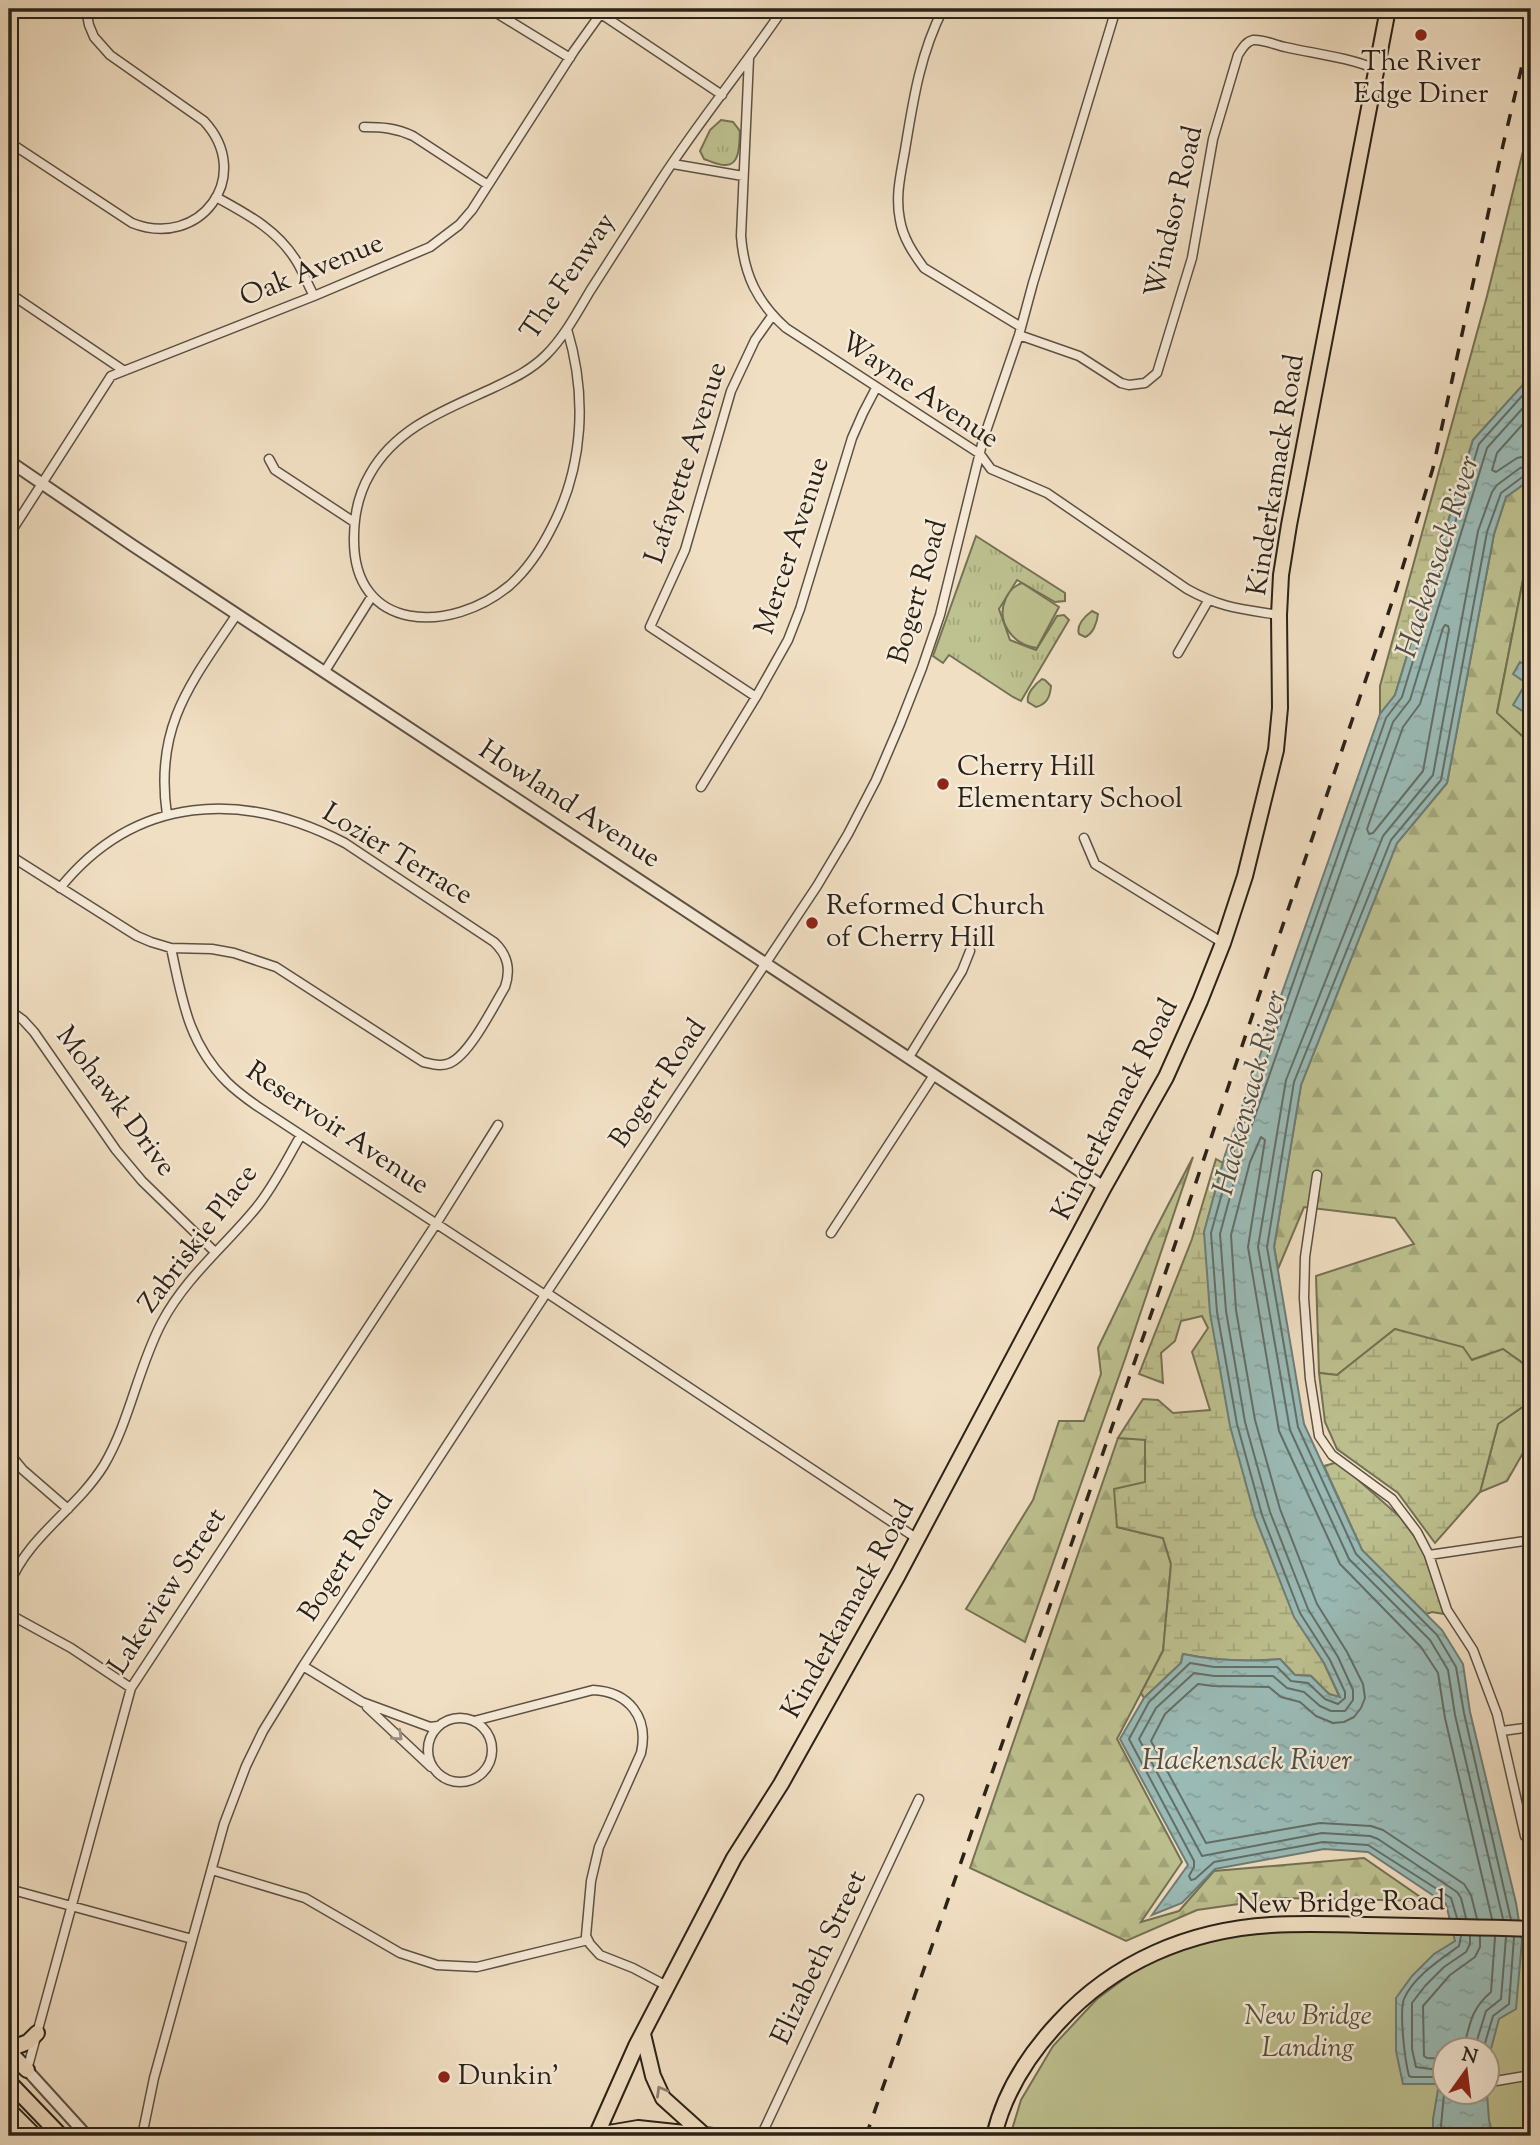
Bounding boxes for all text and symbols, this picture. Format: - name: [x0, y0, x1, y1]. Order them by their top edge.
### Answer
- marker: The River Edge Diner: [1413, 27, 1429, 43]
- place label: The River Edge Diner: [1354, 43, 1489, 115]
- street label: Windsor Road: [1136, 122, 1214, 302]
- street label: The Fenway: [512, 205, 626, 349]
- street label: Oak Avenue: [234, 224, 390, 318]
- street label: Wayne Avenue: [831, 323, 1007, 459]
- street label: Kinderkamack Road: [1238, 351, 1316, 599]
- street label: Lafayette Avenue: [636, 357, 738, 569]
- water label: Hackensack River: [1386, 450, 1492, 664]
- street label: Mercer Avenue: [745, 452, 841, 640]
- street label: Bogert Road: [879, 515, 959, 669]
- street label: Howland Avenue: [470, 731, 668, 879]
- place label: Cherry Hill Elementary School: [957, 748, 1183, 820]
- marker: Cherry Hill Elementary School: [935, 776, 951, 792]
- street label: Lozier Terrace: [314, 794, 480, 916]
- place label: Reformed Church of Cherry Hill: [826, 887, 1045, 959]
- marker: Reformed Church of Cherry Hill: [804, 915, 820, 931]
- water label: Hackensack River: [1203, 985, 1299, 1200]
- street label: Kinderkamack Road: [1043, 992, 1189, 1228]
- street label: Bogert Road: [601, 1011, 717, 1157]
- street label: Mohawk Drive: [45, 1019, 185, 1185]
- street label: Reservoir Avenue: [237, 1053, 437, 1205]
- street label: Zabriskie Place: [130, 1156, 268, 1322]
- street label: Bogert Road: [290, 1484, 404, 1630]
- street label: Kinderkamack Road: [772, 1493, 926, 1726]
- street label: Lakeview Street: [99, 1500, 237, 1683]
- one-way arrow: [390, 1727, 403, 1740]
- water label: Hackensack River: [1142, 1740, 1353, 1783]
- street label: Elizabeth Street: [762, 1864, 878, 2052]
- street label: New Bridge Road: [1236, 1882, 1446, 1926]
- park label: New Bridge Landing: [1244, 1997, 1372, 2069]
- north arrow: [1432, 2036, 1502, 2106]
- text: N: [1459, 2042, 1480, 2072]
- place label: Dunkin': [458, 2057, 559, 2097]
- marker: Dunkin': [436, 2069, 452, 2085]
- one-way arrow: [656, 2086, 669, 2099]

